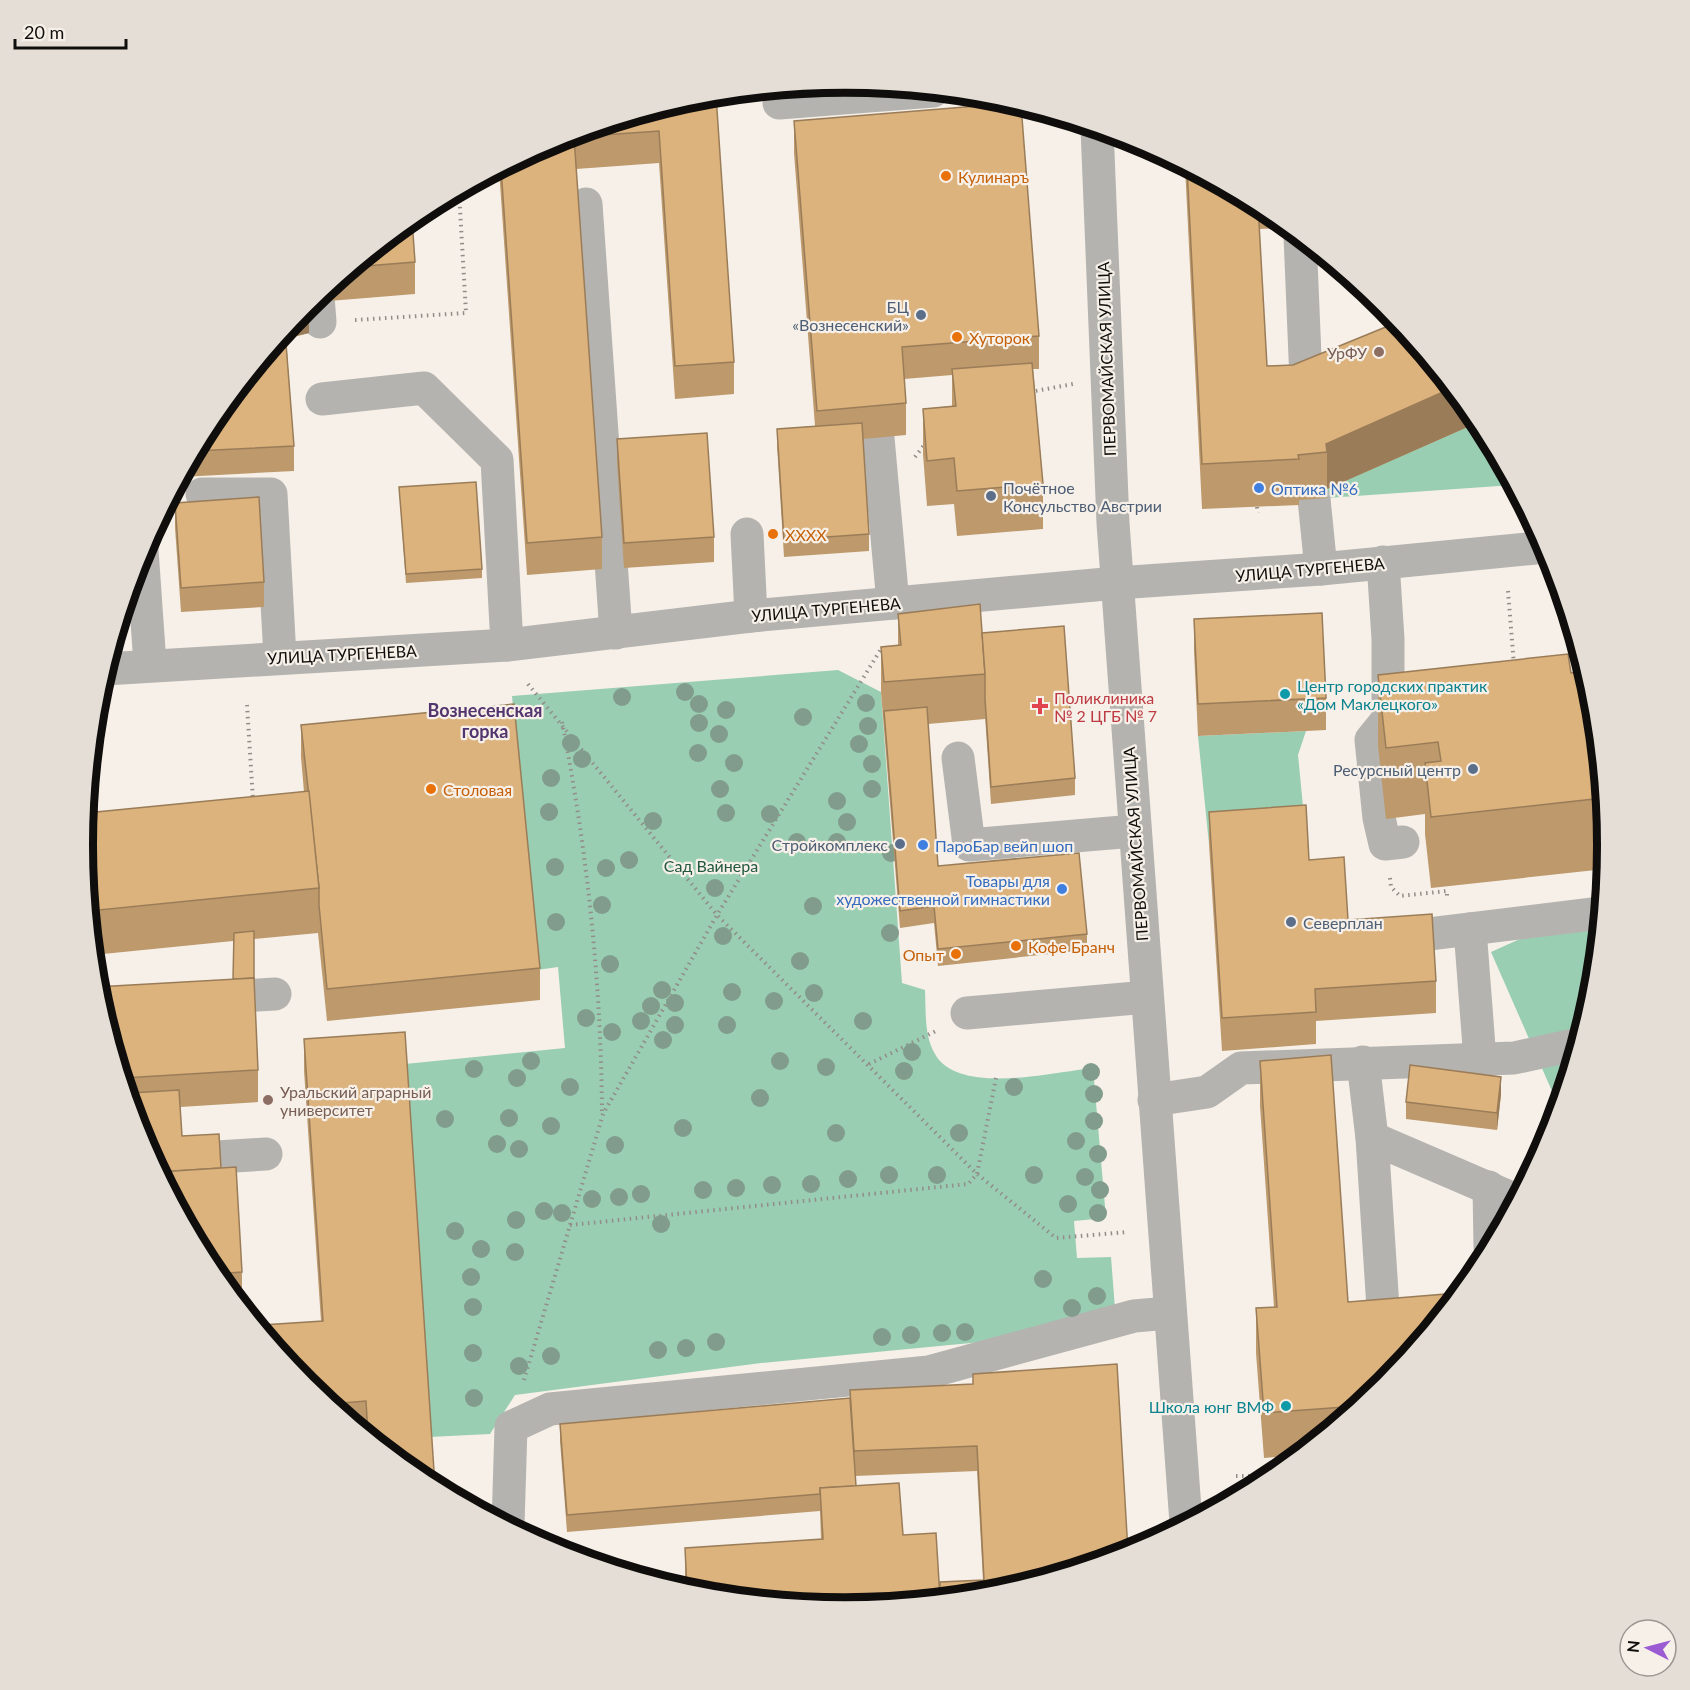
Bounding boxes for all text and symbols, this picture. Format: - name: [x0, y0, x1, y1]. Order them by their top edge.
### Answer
- scale bar: [15, 12, 126, 50]
- text: 20 m: [24, 21, 64, 43]
- place label: Кулинаръ: [958, 167, 1029, 186]
- marker: Кулинаръ: [939, 169, 953, 183]
- street label: ПЕРВОМАЙСКАЯ УЛИЦА: [1093, 261, 1119, 457]
- place label: БЦ «Вознесенский»: [792, 297, 910, 334]
- marker: БЦ «Вознесенский»: [914, 308, 928, 322]
- place label: Хуторок: [969, 328, 1031, 347]
- marker: Хуторок: [950, 330, 964, 344]
- place label: УрФУ: [1327, 343, 1368, 362]
- marker: УрФУ: [1372, 345, 1386, 359]
- place label: Почётное Консульство Австрии: [1003, 478, 1162, 515]
- place label: Оптика №6: [1271, 479, 1358, 498]
- marker: Оптика №6: [1252, 481, 1266, 495]
- marker: Почётное Консульство Австрии: [984, 489, 998, 503]
- place label: XXXX: [785, 525, 827, 544]
- marker: XXXX: [766, 527, 780, 541]
- street label: УЛИЦА ТУРГЕНЕВА: [1235, 553, 1386, 585]
- street label: УЛИЦА ТУРГЕНЕВА: [751, 593, 902, 625]
- street label: УЛИЦА ТУРГЕНЕВА: [267, 641, 417, 667]
- place label: Центр городских практик «Дом Маклецкого»: [1297, 676, 1488, 713]
- marker: Центр городских практик «Дом Маклецкого»: [1278, 687, 1292, 701]
- place label: Поликлиника № 2 ЦГБ № 7: [1054, 688, 1157, 725]
- marker: Поликлиника № 2 ЦГБ № 7: [1031, 697, 1049, 715]
- district label: Вознесенская горка: [428, 699, 542, 742]
- street label: ПЕРВОМАЙСКАЯ УЛИЦА: [1119, 746, 1151, 942]
- place label: Ресурсный центр: [1333, 760, 1461, 779]
- marker: Ресурсный центр: [1466, 762, 1480, 776]
- place label: Столовая: [443, 780, 512, 799]
- marker: Столовая: [424, 782, 438, 796]
- place label: Стройкомплекс: [772, 835, 888, 854]
- place label: ПароБар вейп шоп: [935, 836, 1073, 855]
- marker: Стройкомплекс: [893, 837, 907, 851]
- marker: ПароБар вейп шоп: [916, 838, 930, 852]
- park label: Сад Вайнера: [664, 856, 758, 875]
- place label: Товары для художественной гимнастики: [836, 871, 1050, 908]
- marker: Товары для художественной гимнастики: [1055, 882, 1069, 896]
- place label: Северплан: [1303, 913, 1383, 932]
- marker: Северплан: [1284, 915, 1298, 929]
- place label: Кофе Бранч: [1028, 937, 1115, 956]
- marker: Кофе Бранч: [1009, 939, 1023, 953]
- place label: Опыт: [903, 945, 944, 964]
- marker: Опыт: [949, 947, 963, 961]
- place label: Уральский аграрный университет: [280, 1082, 431, 1119]
- marker: Уральский аграрный университет: [261, 1093, 275, 1107]
- place label: Школа юнг ВМФ: [1149, 1397, 1274, 1416]
- marker: Школа юнг ВМФ: [1279, 1399, 1293, 1413]
- north arrow: [1618, 1618, 1678, 1678]
- text: N: [1622, 1639, 1643, 1654]

